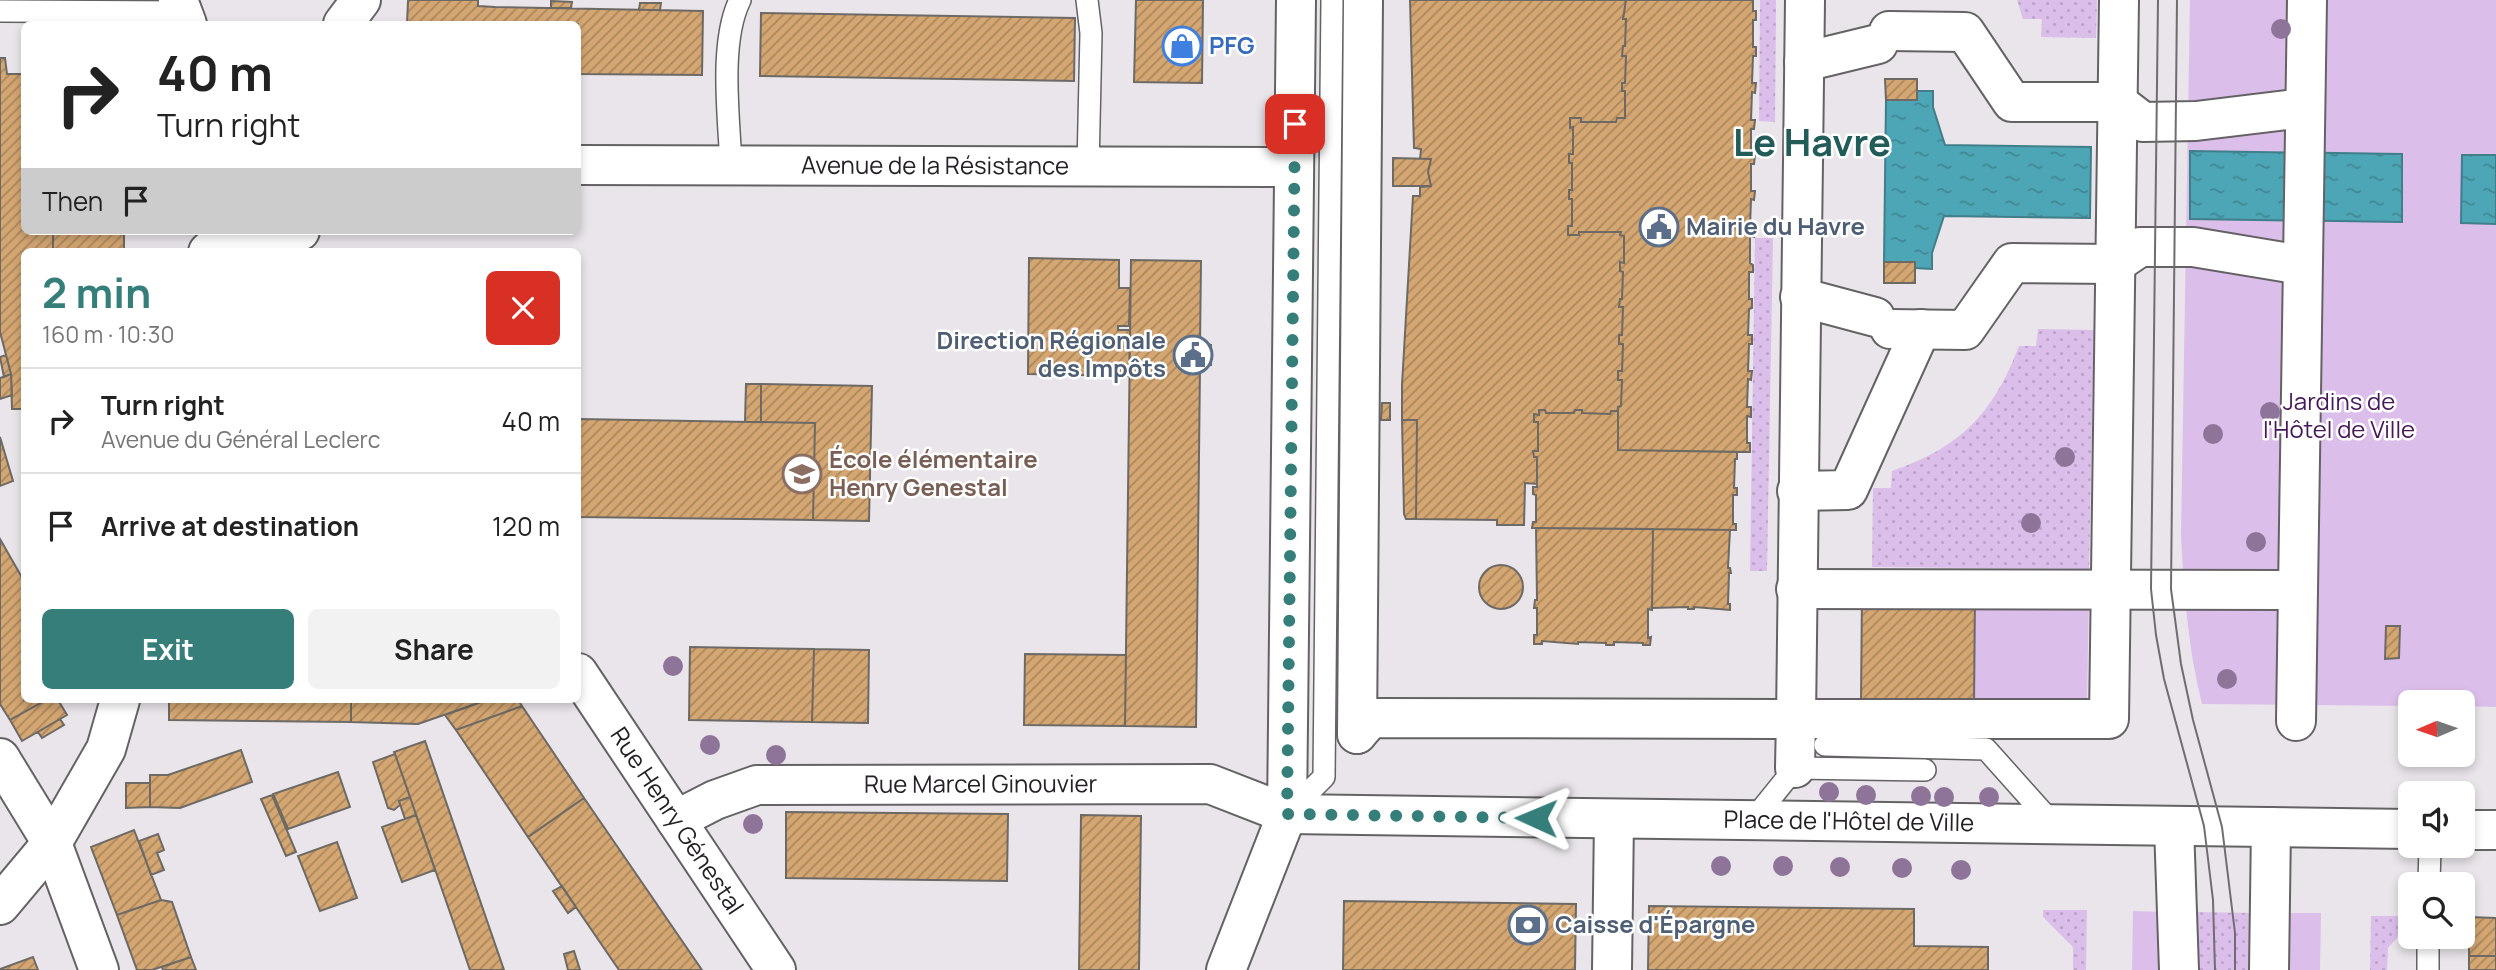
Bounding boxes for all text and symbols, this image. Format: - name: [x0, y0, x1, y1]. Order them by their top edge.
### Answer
- shop icon: PFG: [1161, 25, 1203, 67]
- place label: PFG: [1209, 28, 1254, 61]
- text: 40 m: [157, 39, 273, 106]
- icon: right: [42, 49, 133, 140]
- pin: [1265, 94, 1325, 154]
- text: Turn right: [157, 103, 300, 147]
- icon: arrive: [1276, 105, 1314, 143]
- district label: Le Havre: [1733, 115, 1891, 167]
- street label: Avenue de la Résistance: [801, 148, 1069, 181]
- icon: arrive: [117, 182, 155, 220]
- text: Then: [42, 183, 103, 219]
- public building icon: Mairie du Havre: [1638, 206, 1680, 248]
- place label: Mairie du Havre: [1686, 209, 1865, 242]
- text: 2 min: [42, 263, 151, 321]
- button: close: [486, 271, 560, 345]
- text: 160 m · 10:30: [42, 318, 174, 350]
- place label: Direction Régionale des Impôts: [936, 323, 1166, 384]
- public building icon: Direction Régionale des Impôts: [1172, 334, 1214, 376]
- park label: Jardins de l'Hôtel de Ville: [2263, 384, 2415, 445]
- text: Turn right: [101, 387, 225, 423]
- icon: right: [42, 402, 80, 440]
- text: 40 m: [502, 403, 560, 439]
- text: Avenue du Général Leclerc: [101, 423, 380, 455]
- place label: École élémentaire Henry Genestal: [829, 442, 1038, 503]
- school or university icon: École élémentaire Henry Genestal: [781, 453, 823, 495]
- icon: arrive: [42, 507, 80, 545]
- text: Arrive at destination: [101, 508, 359, 544]
- text: 120 m: [492, 508, 560, 544]
- button: Exit: [42, 609, 294, 689]
- button: Share: [308, 609, 560, 689]
- north arrow: [2398, 690, 2474, 766]
- map controls: [2398, 690, 2475, 949]
- street label: Rue Henry Génestal: [604, 720, 752, 920]
- street label: Rue Marcel Ginouvier: [864, 766, 1098, 800]
- position arrow: [1499, 781, 1573, 855]
- button: sound: [2398, 781, 2475, 858]
- street label: Place de l'Hôtel de Ville: [1724, 802, 1974, 838]
- button: search: [2398, 872, 2475, 949]
- bank icon: Caisse d'Épargne: [1507, 904, 1549, 946]
- place label: Caisse d'Épargne: [1555, 907, 1755, 940]

